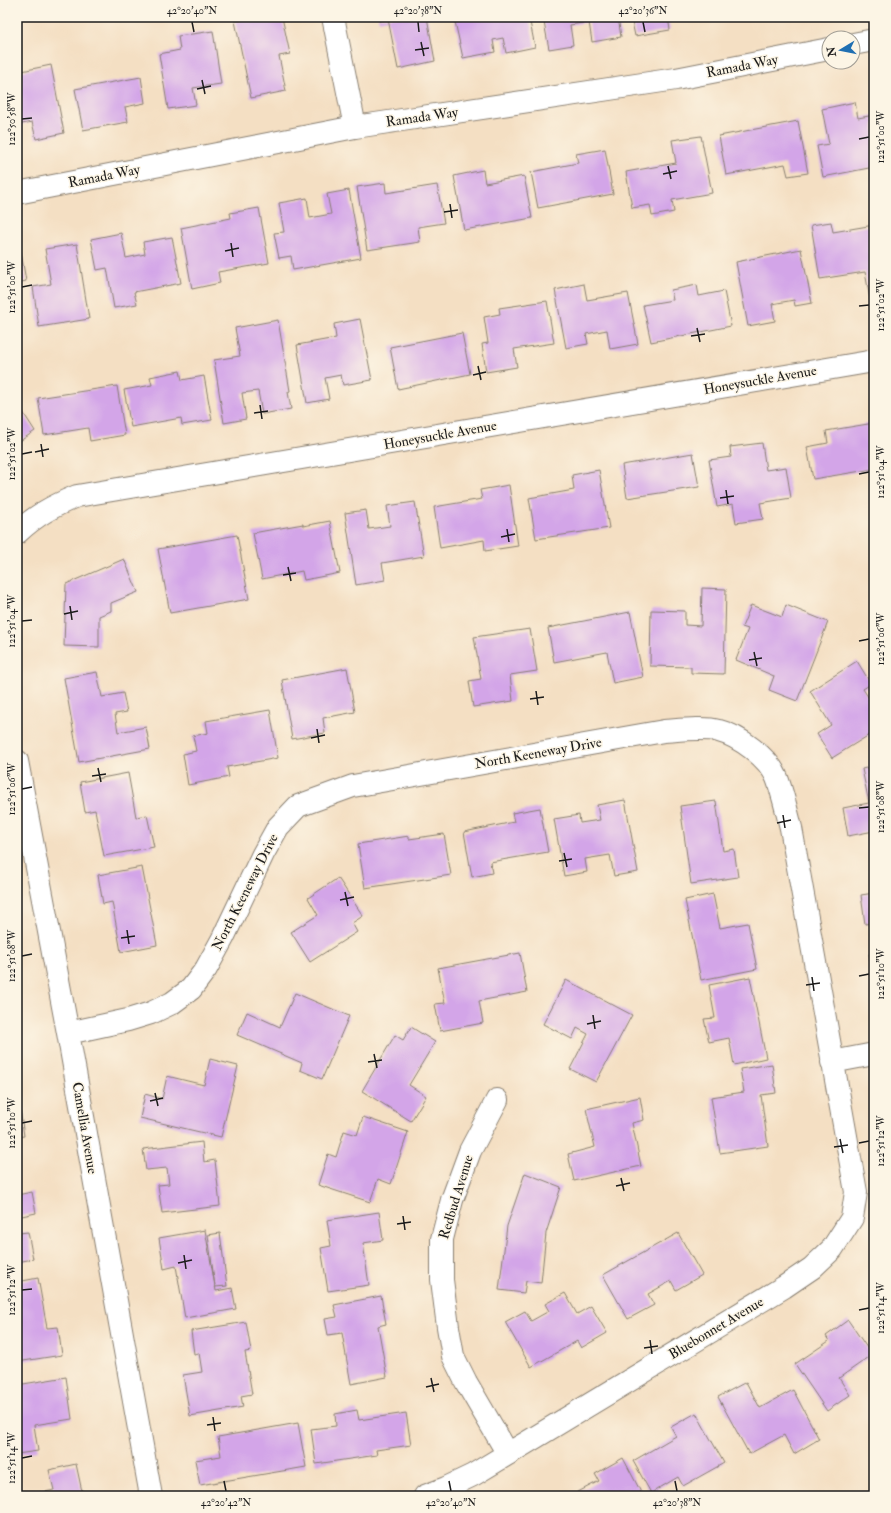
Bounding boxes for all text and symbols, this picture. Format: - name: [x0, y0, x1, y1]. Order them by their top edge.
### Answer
- text: 42°20'40"N: [167, 5, 217, 17]
- text: 42°20'38"N: [394, 5, 442, 17]
- text: 42°20'36"N: [619, 5, 668, 17]
- north arrow: [821, 30, 861, 70]
- text: N: [824, 45, 839, 59]
- street label: Ramada Way: [705, 51, 780, 82]
- text: 122°50'58"W: [6, 92, 18, 145]
- street label: Ramada Way: [385, 103, 460, 131]
- text: 122°51'00"W: [875, 110, 887, 163]
- street label: Ramada Way: [67, 161, 142, 192]
- text: 122°51'00"W: [6, 260, 18, 313]
- text: 122°51'02"W: [875, 278, 887, 331]
- street label: Honeysuckle Avenue: [702, 362, 818, 399]
- street label: Honeysuckle Avenue: [382, 417, 498, 454]
- text: 122°51'02"W: [6, 427, 18, 480]
- text: 122°51'04"W: [875, 445, 887, 498]
- text: 122°51'04"W: [6, 594, 18, 647]
- text: 122°51'06"W: [875, 612, 887, 665]
- street label: North Keeneway Drive: [473, 733, 603, 774]
- text: 122°51'06"W: [6, 762, 18, 815]
- text: 122°51'08"W: [875, 780, 887, 833]
- street label: North Keeneway Drive: [208, 831, 283, 954]
- text: 122°51'08"W: [6, 929, 18, 982]
- text: 122°51'10"W: [875, 948, 887, 999]
- street label: Camellia Avenue: [69, 1081, 101, 1175]
- text: 122°51'10"W: [6, 1097, 18, 1148]
- text: 122°51'12"W: [875, 1115, 887, 1166]
- street label: Redbud Avenue: [435, 1153, 477, 1241]
- text: 122°51'12"W: [6, 1264, 18, 1315]
- text: 122°51'14"W: [875, 1282, 887, 1334]
- street label: Bluebonnet Avenue: [665, 1293, 767, 1363]
- text: 122°51'14"W: [6, 1432, 18, 1484]
- text: 42°20'42"N: [201, 1497, 251, 1509]
- text: 42°20'40"N: [426, 1497, 476, 1509]
- text: 42°20'38"N: [653, 1497, 701, 1509]

